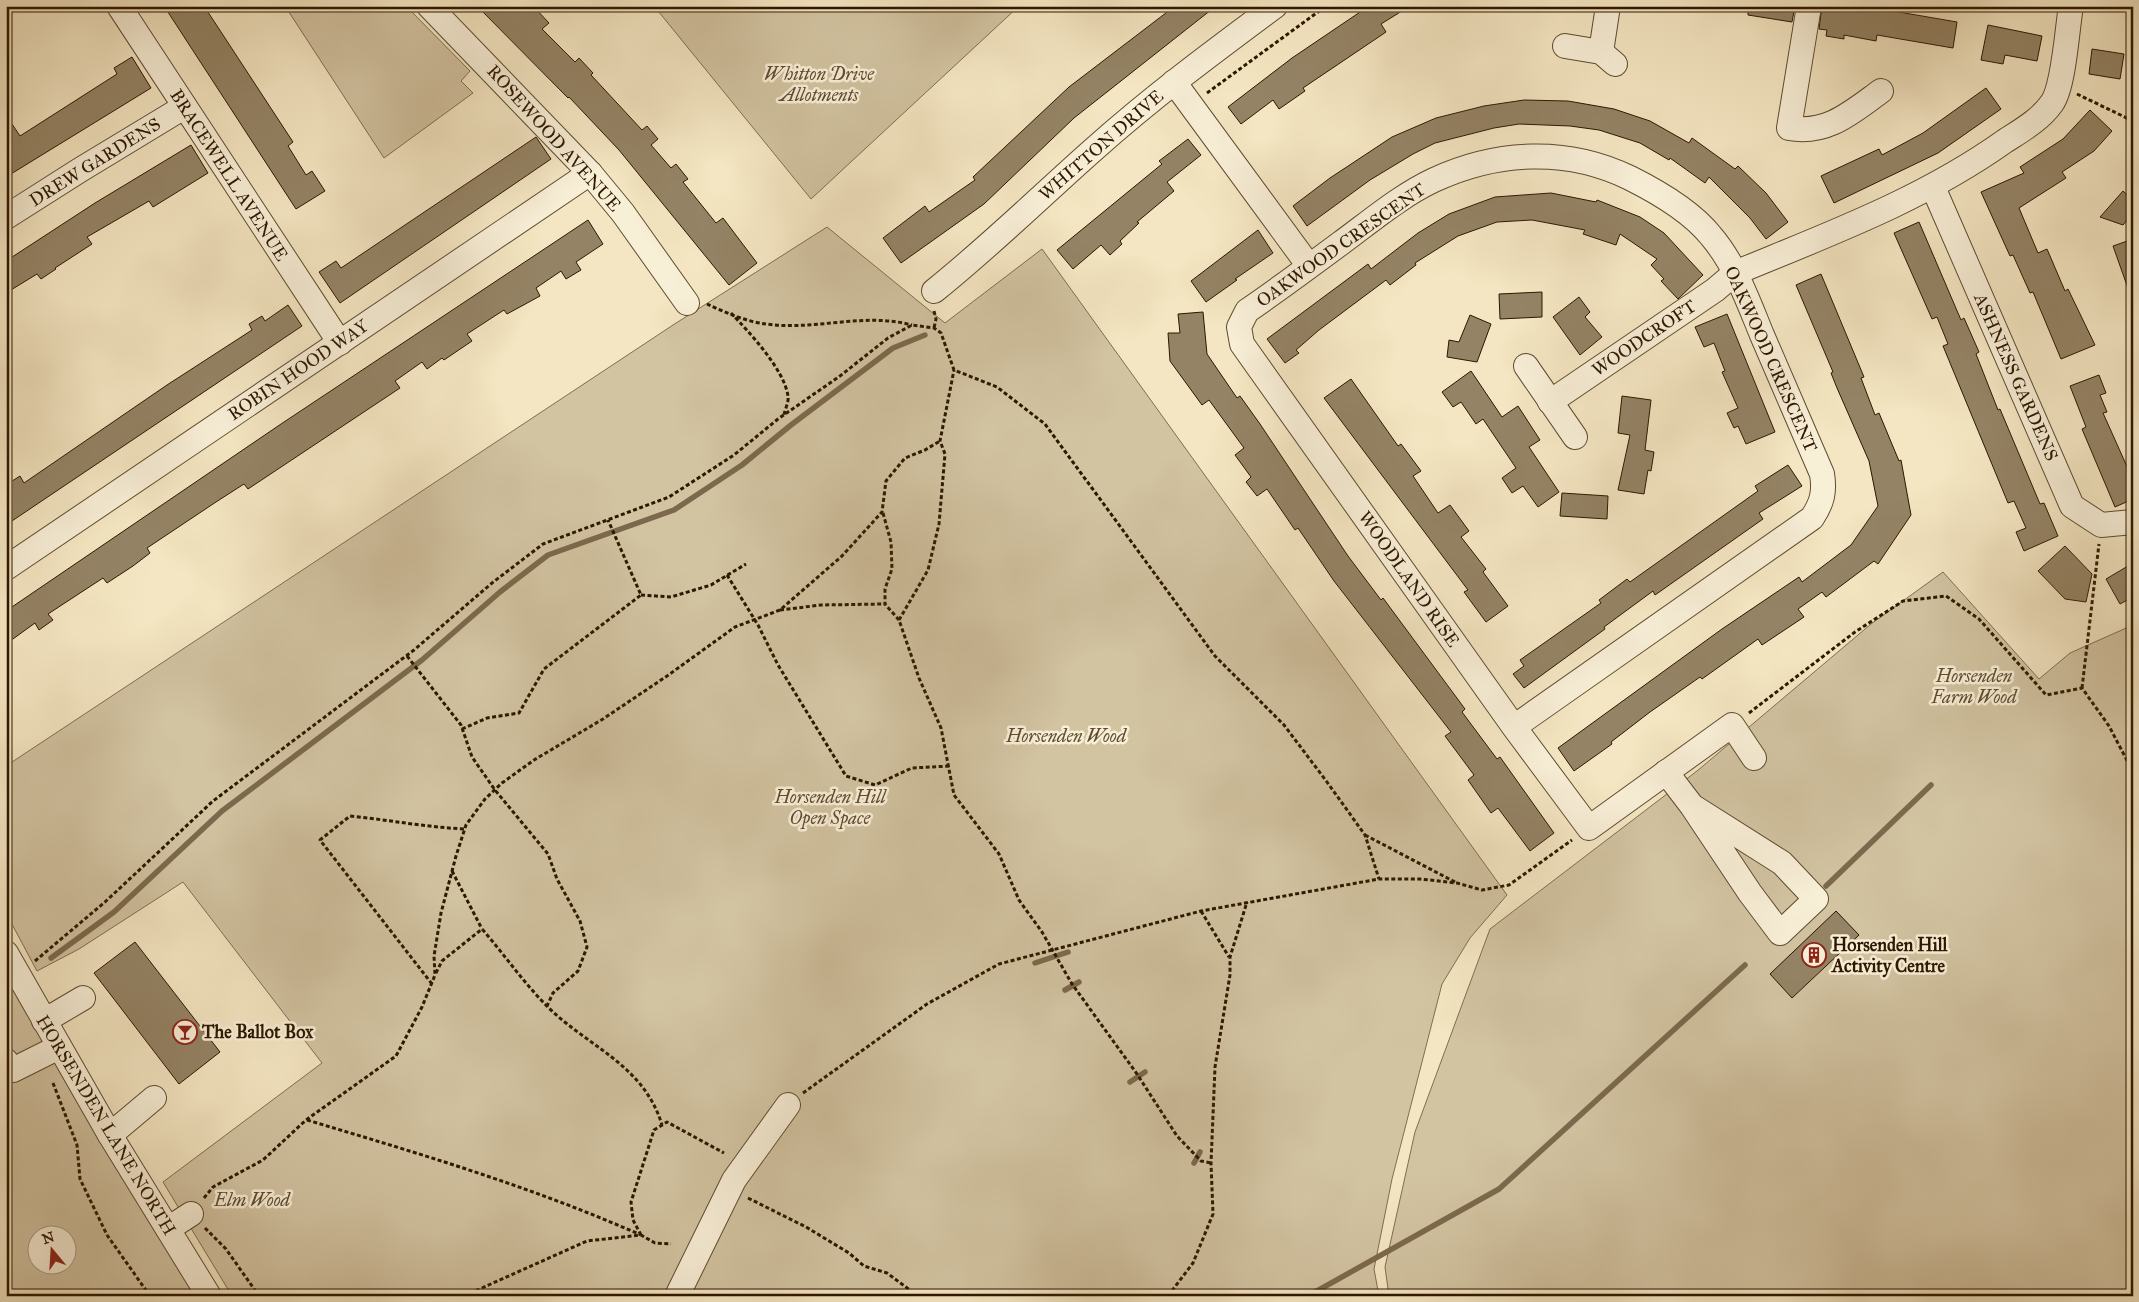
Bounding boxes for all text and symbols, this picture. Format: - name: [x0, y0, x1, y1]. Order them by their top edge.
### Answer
- street label: ROSEWOOD AVENUE: [482, 60, 626, 216]
- park label: Whitton Drive Allotments: [764, 63, 875, 106]
- street label: BRACEWELL AVENUE: [165, 85, 293, 265]
- street label: WHITTON DRIVE: [1034, 85, 1168, 205]
- street label: DREW GARDENS: [25, 113, 165, 211]
- street label: OAKWOOD CRESCENT: [1252, 178, 1430, 312]
- street label: OAKWOOD CRESCENT: [1720, 263, 1822, 455]
- street label: ASHNESS GARDENS: [1969, 289, 2063, 464]
- street label: WOODCROFT: [1588, 295, 1700, 381]
- street label: ROBIN HOOD WAY: [224, 315, 373, 425]
- street label: WOODLAND RISE: [1354, 507, 1464, 651]
- park label: Horsenden Farm Wood: [1930, 665, 2018, 708]
- park label: Horsenden Wood: [1005, 725, 1128, 747]
- park label: Horsenden Hill Open Space: [773, 786, 888, 830]
- place label: Horsenden Hill Activity Centre: [1831, 934, 1949, 978]
- building icon: Horsenden Hill Activity Centre: [1801, 942, 1827, 968]
- street label: HORSENDEN LANE NORTH: [32, 1011, 180, 1239]
- bar icon: The Ballot Box: [172, 1019, 198, 1045]
- place label: The Ballot Box: [201, 1021, 314, 1043]
- park label: Elm Wood: [213, 1189, 291, 1211]
- north arrow: [28, 1224, 78, 1274]

